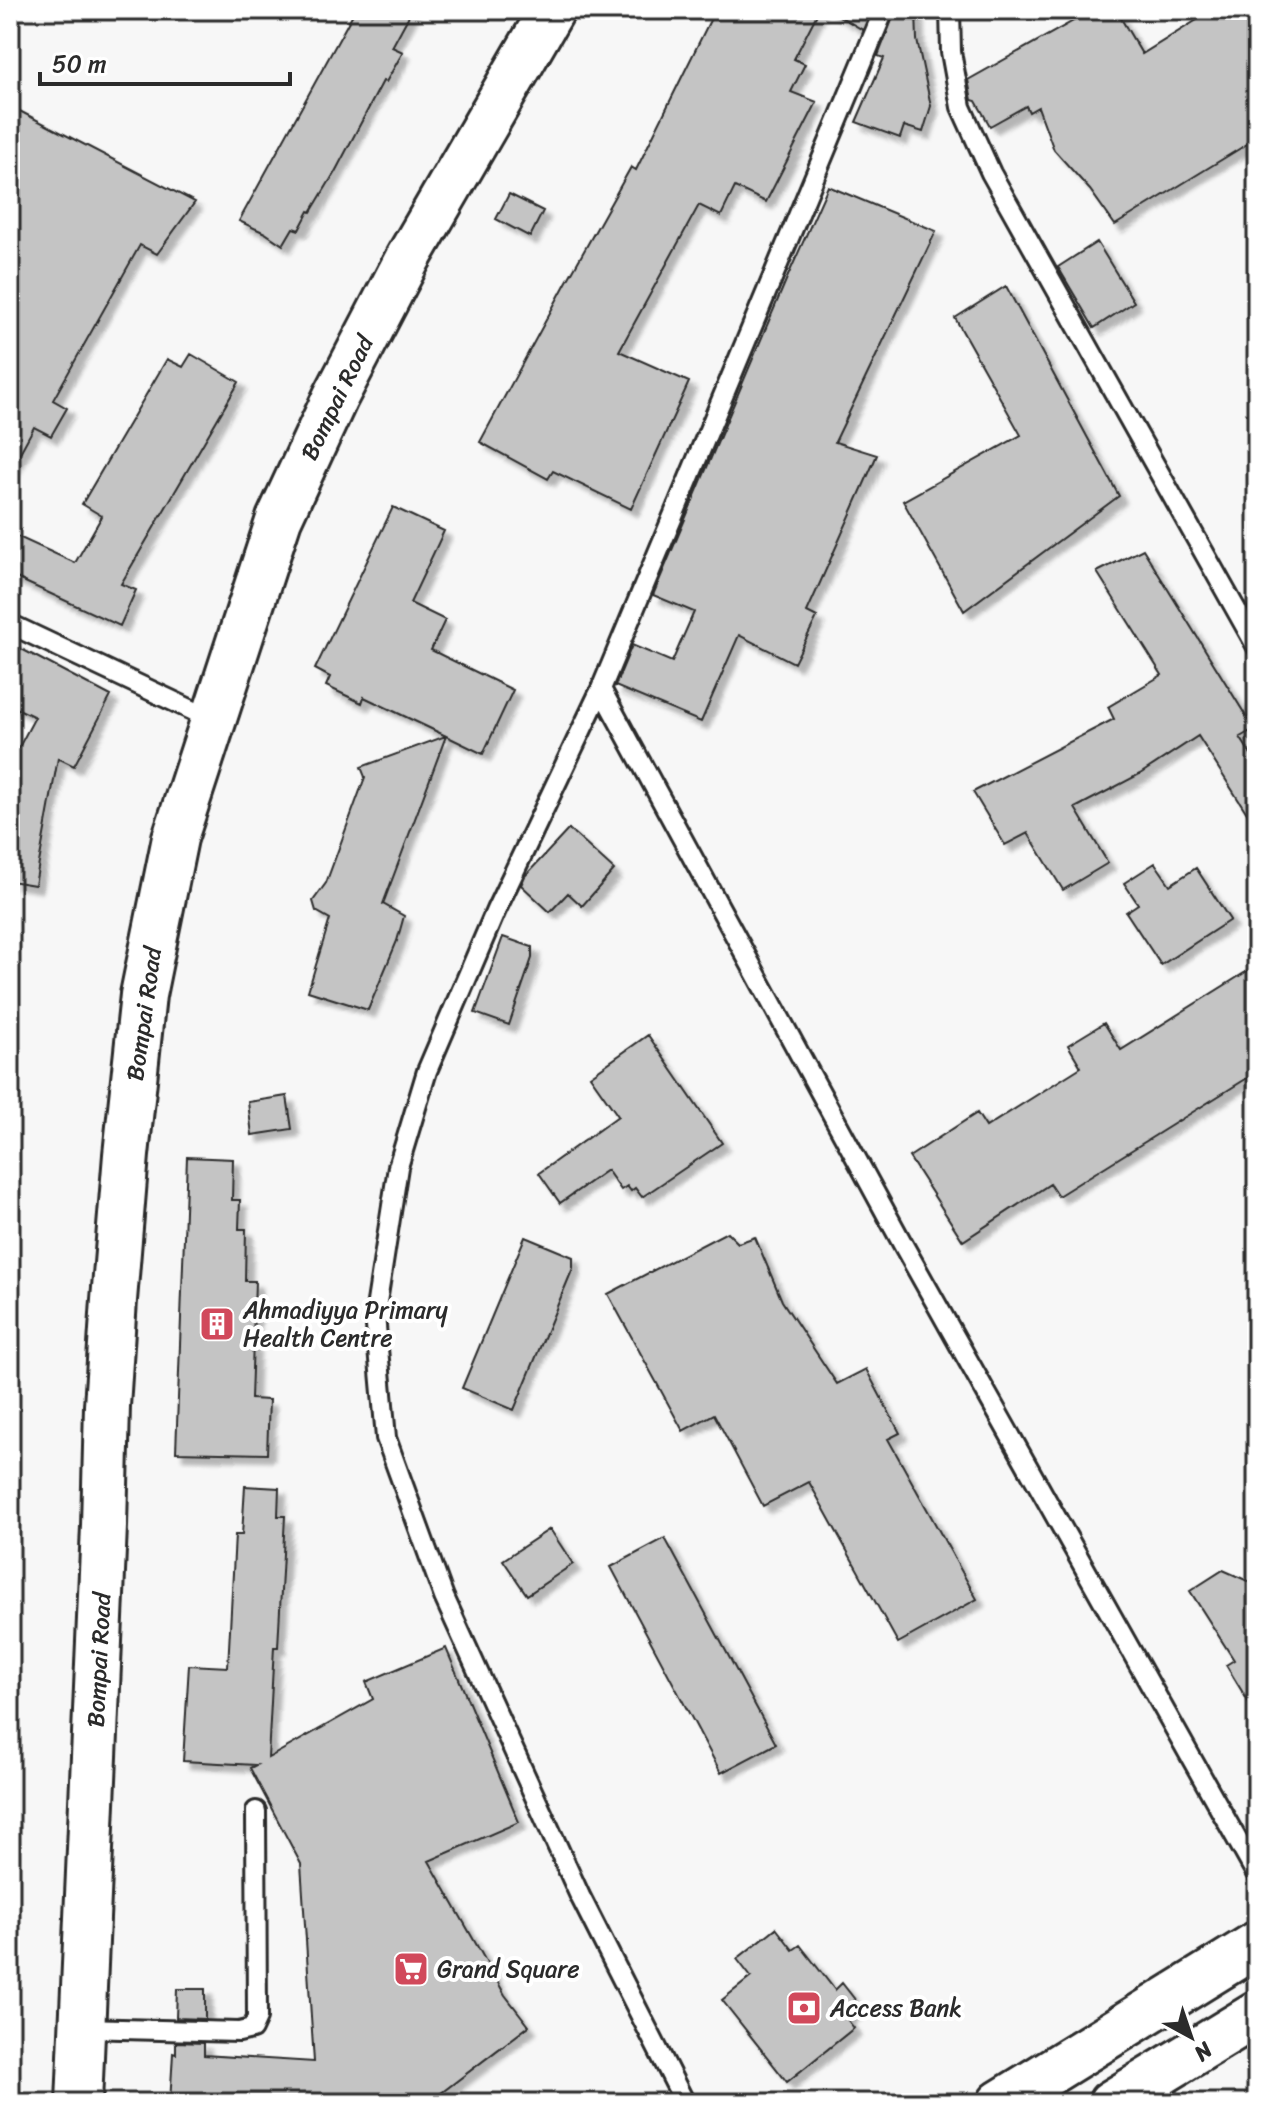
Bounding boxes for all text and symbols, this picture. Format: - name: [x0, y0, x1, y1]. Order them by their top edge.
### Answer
- scale bar: [40, 36, 290, 86]
- text: 50 m: [52, 43, 107, 85]
- street label: Bompai Road: [289, 326, 386, 468]
- street label: Bompai Road: [114, 942, 175, 1084]
- place label: Ahmadiyya Primary Health Centre: [242, 1289, 449, 1359]
- building icon: Ahmadiyya Primary Health Centre: [198, 1305, 236, 1343]
- street label: Bompai Road: [75, 1589, 124, 1728]
- place label: Grand Square: [437, 1948, 580, 1990]
- supermarket icon: Grand Square: [392, 1950, 430, 1988]
- place label: Access Bank: [829, 1987, 962, 2029]
- bank icon: Access Bank: [785, 1989, 823, 2027]
- north arrow: [1151, 1997, 1231, 2077]
- text: N: [1185, 2031, 1223, 2072]

